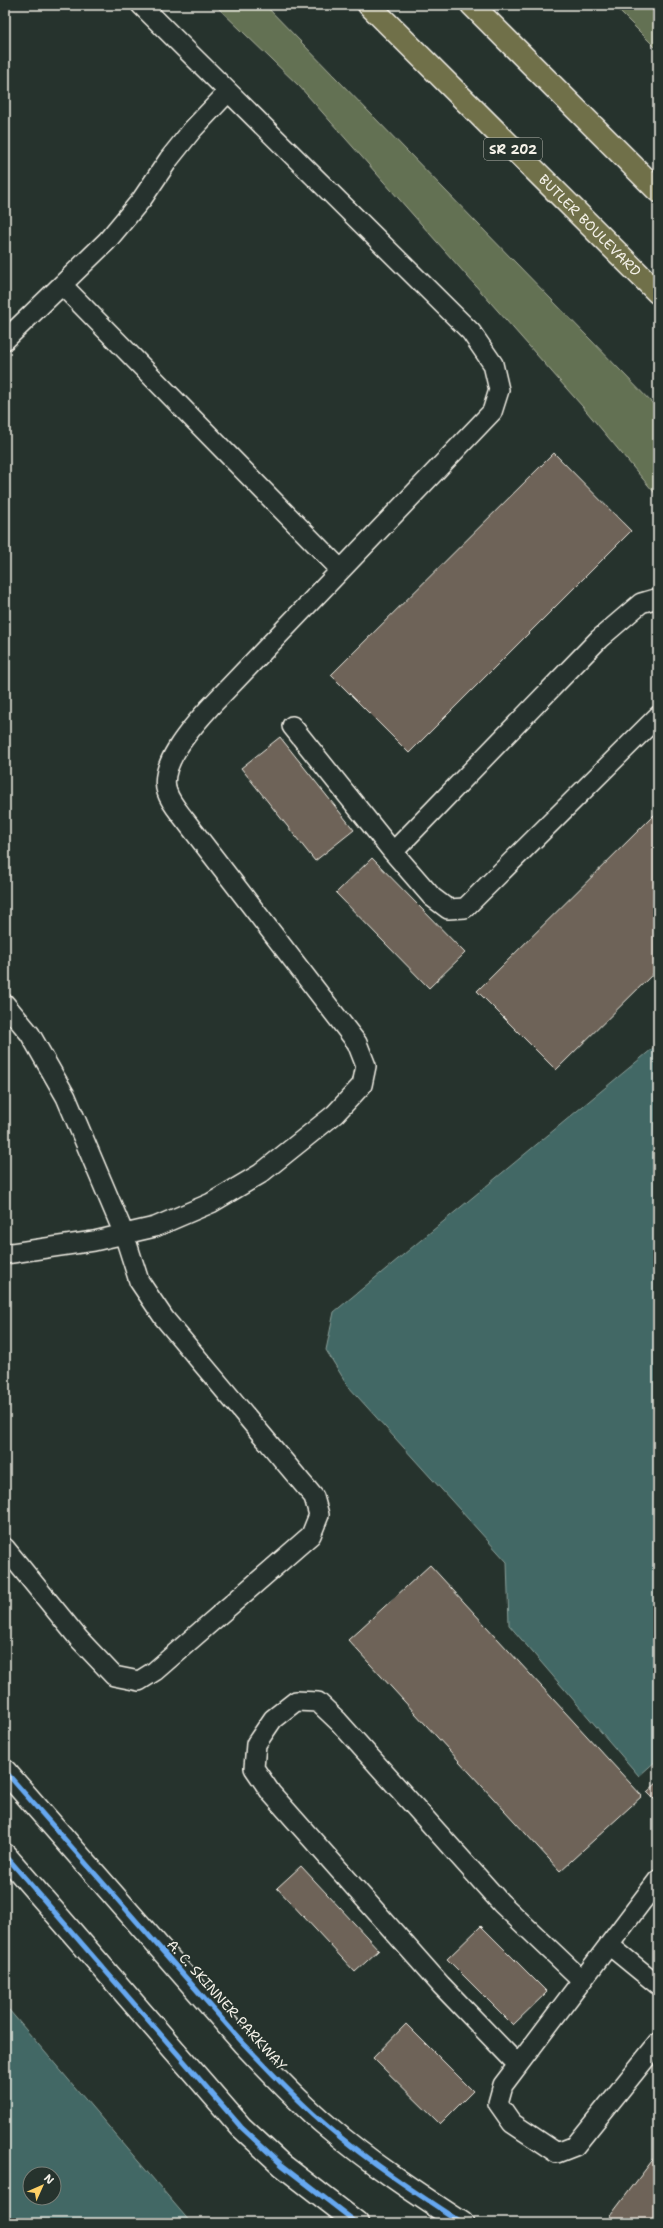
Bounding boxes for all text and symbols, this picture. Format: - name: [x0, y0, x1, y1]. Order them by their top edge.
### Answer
- road number: SR 202: [484, 138, 542, 160]
- street label: BUTLER BOULEVARD: [535, 170, 645, 280]
- street label: A. C. SKINNER PARKWAY: [163, 1936, 291, 2075]
- north arrow: [22, 2166, 62, 2206]
- text: N: [40, 2171, 57, 2188]

